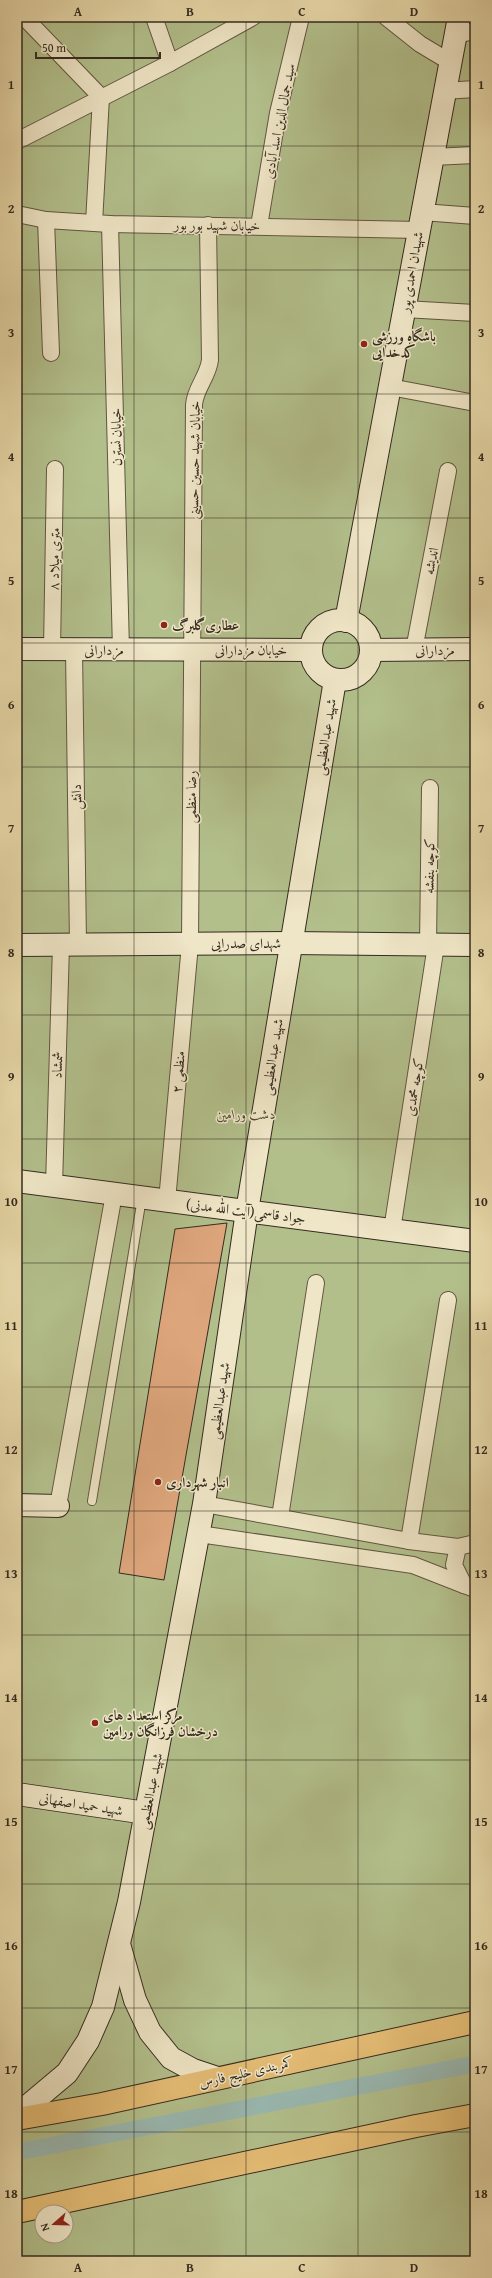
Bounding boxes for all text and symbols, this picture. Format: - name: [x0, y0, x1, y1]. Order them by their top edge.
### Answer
- text: A: [74, 2, 83, 21]
- text: B: [186, 2, 194, 21]
- text: C: [298, 2, 306, 21]
- text: D: [410, 2, 418, 21]
- scale bar: [36, 34, 160, 60]
- text: 50 m: [42, 39, 66, 56]
- street label: سید جمال الدین اسد آبادی: [258, 61, 300, 181]
- text: 1: [8, 75, 14, 94]
- text: 1: [478, 75, 484, 94]
- text: 2: [8, 199, 15, 218]
- text: 2: [478, 199, 485, 218]
- street label: خیابان شهید بور بور: [172, 214, 260, 236]
- street label: شهیدان احمدی پور: [394, 230, 429, 316]
- text: 3: [8, 323, 14, 342]
- text: 3: [478, 323, 484, 342]
- place label: باشگاه ورزشی کدخدایی: [371, 326, 436, 362]
- marker: باشگاه ورزشی کدخدایی: [359, 339, 369, 349]
- street label: خیابان شهید حسین حسینی: [183, 400, 205, 520]
- street label: خیابان نسترن: [105, 408, 127, 466]
- text: 4: [8, 447, 15, 466]
- text: 4: [478, 447, 485, 466]
- street label: ۸ متری میلاد: [43, 527, 65, 591]
- street label: اندیشه: [419, 546, 443, 576]
- text: 5: [8, 571, 15, 590]
- text: 5: [478, 571, 485, 590]
- place label: عطاری‌گلبرگ: [172, 615, 240, 635]
- marker: عطاری‌گلبرگ: [159, 620, 169, 630]
- street label: مزدارانی: [84, 640, 124, 660]
- street label: خیابان مزدارانی: [215, 640, 287, 660]
- street label: مزدارانی: [415, 640, 455, 660]
- text: 6: [8, 695, 15, 714]
- text: 6: [478, 695, 485, 714]
- street label: شهید عبدالعظیمی: [309, 697, 341, 777]
- street label: رضا منظمی: [181, 771, 201, 823]
- street label: دانش: [66, 784, 86, 810]
- text: 7: [8, 819, 15, 838]
- text: 7: [478, 819, 485, 838]
- street label: کوچه بنفشه: [419, 838, 439, 894]
- street label: شهدای صدرایی: [211, 933, 281, 953]
- text: 8: [8, 943, 15, 962]
- text: 8: [478, 943, 485, 962]
- street label: شهید عبدالعظیمی: [256, 1017, 288, 1097]
- street label: منظمی ۲: [166, 1050, 190, 1094]
- street label: شمشاد: [47, 1051, 67, 1079]
- street label: کوچه محمدی: [400, 1057, 428, 1117]
- text: 9: [8, 1067, 15, 1086]
- text: 9: [478, 1067, 485, 1086]
- park label: دشت ورامین: [216, 1104, 276, 1124]
- text: 10: [4, 1192, 18, 1211]
- text: 10: [474, 1192, 488, 1211]
- street label: جواد قاسمی(آیت الله مدنی): [185, 1193, 307, 1228]
- text: 11: [4, 1316, 18, 1335]
- text: 11: [474, 1316, 488, 1335]
- street label: شهید عبدالعظیمی: [204, 1361, 234, 1441]
- text: 12: [4, 1440, 18, 1459]
- text: 12: [474, 1440, 488, 1459]
- place label: انبار شهرداری: [166, 1472, 229, 1492]
- marker: انبار شهرداری: [153, 1477, 163, 1487]
- text: 13: [4, 1564, 18, 1583]
- text: 13: [474, 1564, 488, 1583]
- text: 14: [4, 1688, 18, 1707]
- text: 14: [474, 1688, 488, 1707]
- place label: مرکز استعداد های درخشان فرزانگان ورامین: [103, 1705, 218, 1741]
- marker: مرکز استعداد های درخشان فرزانگان ورامین: [90, 1718, 100, 1728]
- street label: شهید عبدالعظیمی: [133, 1751, 167, 1831]
- street label: شهید حمید اصفهانی: [38, 1787, 125, 1821]
- text: 15: [4, 1812, 18, 1831]
- text: 15: [474, 1812, 488, 1831]
- text: 16: [4, 1936, 18, 1955]
- text: 16: [474, 1936, 488, 1955]
- street label: کمربندی خلیج فارس: [197, 2051, 296, 2095]
- text: 17: [4, 2060, 18, 2079]
- text: 17: [474, 2060, 488, 2079]
- text: 18: [4, 2184, 18, 2203]
- text: 18: [474, 2184, 488, 2203]
- north arrow: [34, 2204, 74, 2244]
- text: N: [36, 2221, 53, 2234]
- text: A: [74, 2258, 83, 2277]
- text: B: [186, 2258, 194, 2277]
- text: C: [298, 2258, 306, 2277]
- text: D: [410, 2258, 418, 2277]

